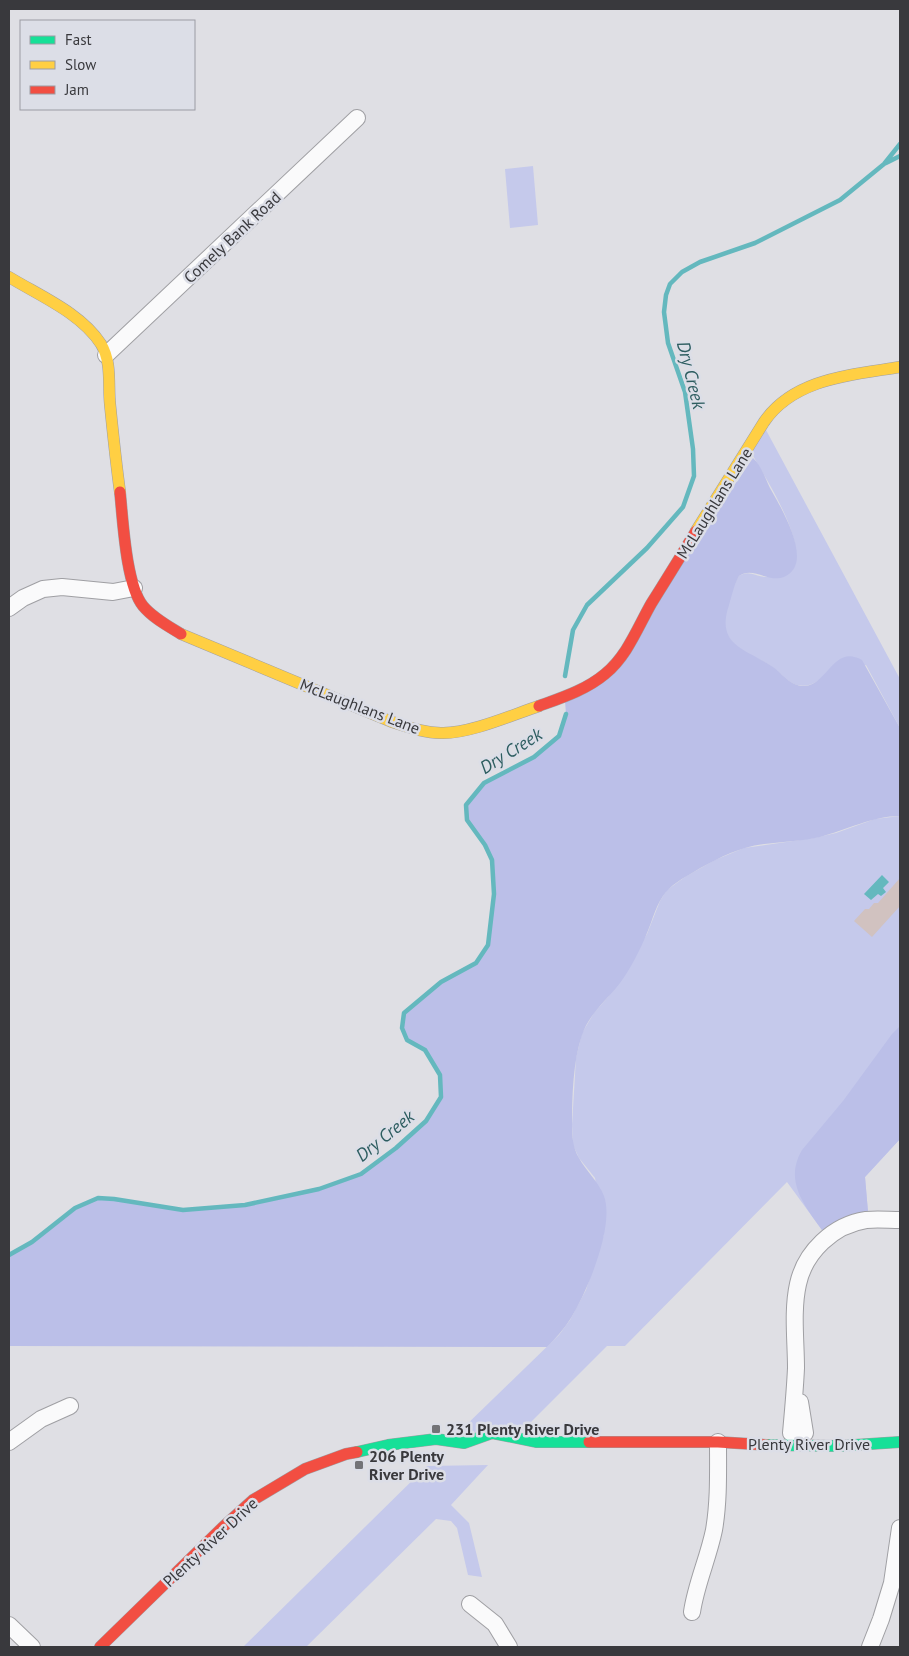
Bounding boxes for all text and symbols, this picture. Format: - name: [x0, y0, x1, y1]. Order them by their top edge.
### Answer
- legend: [20, 20, 195, 110]
- text: Fast: [65, 30, 92, 49]
- text: Slow: [65, 55, 96, 74]
- text: Jam: [64, 80, 89, 99]
- street label: Comely Bank Road: [179, 187, 285, 287]
- water label: Dry Creek: [672, 339, 711, 412]
- street label: McLaughlans Lane: [672, 444, 756, 562]
- street label: McLaughlans Lane: [297, 674, 423, 738]
- water label: Dry Creek: [475, 722, 547, 779]
- water label: Dry Creek: [351, 1104, 420, 1166]
- place label: 231 Plenty River Drive: [446, 1419, 599, 1439]
- marker: 231 Plenty River Drive: [430, 1423, 442, 1435]
- street label: Plenty River Drive: [748, 1434, 870, 1454]
- place label: 206 Plenty River Drive: [369, 1446, 444, 1484]
- marker: 206 Plenty River Drive: [353, 1459, 365, 1471]
- street label: Plenty River Drive: [159, 1493, 261, 1591]

